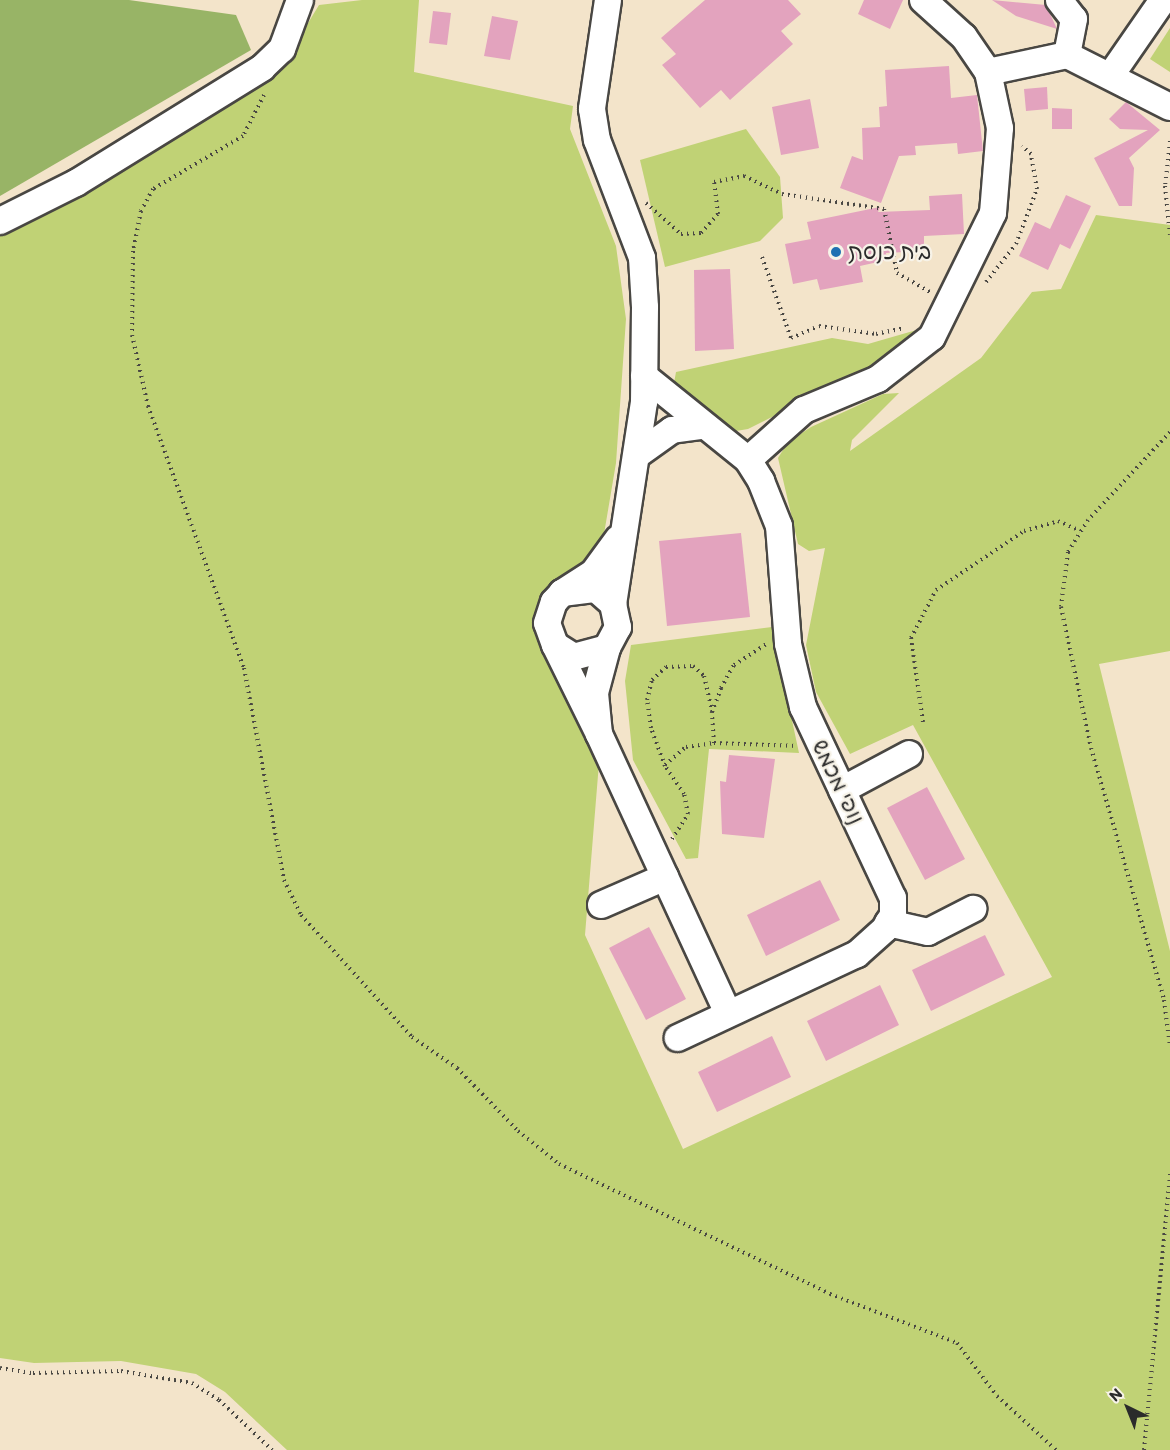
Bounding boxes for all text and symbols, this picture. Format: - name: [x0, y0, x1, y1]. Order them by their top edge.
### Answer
- place label: בית כנסת: [848, 239, 931, 265]
- marker: בית כנסת: [829, 245, 843, 259]
- street label: נופי מכמש: [806, 735, 870, 829]
- north arrow: [1098, 1378, 1158, 1438]
- text: N: [1105, 1384, 1126, 1405]

